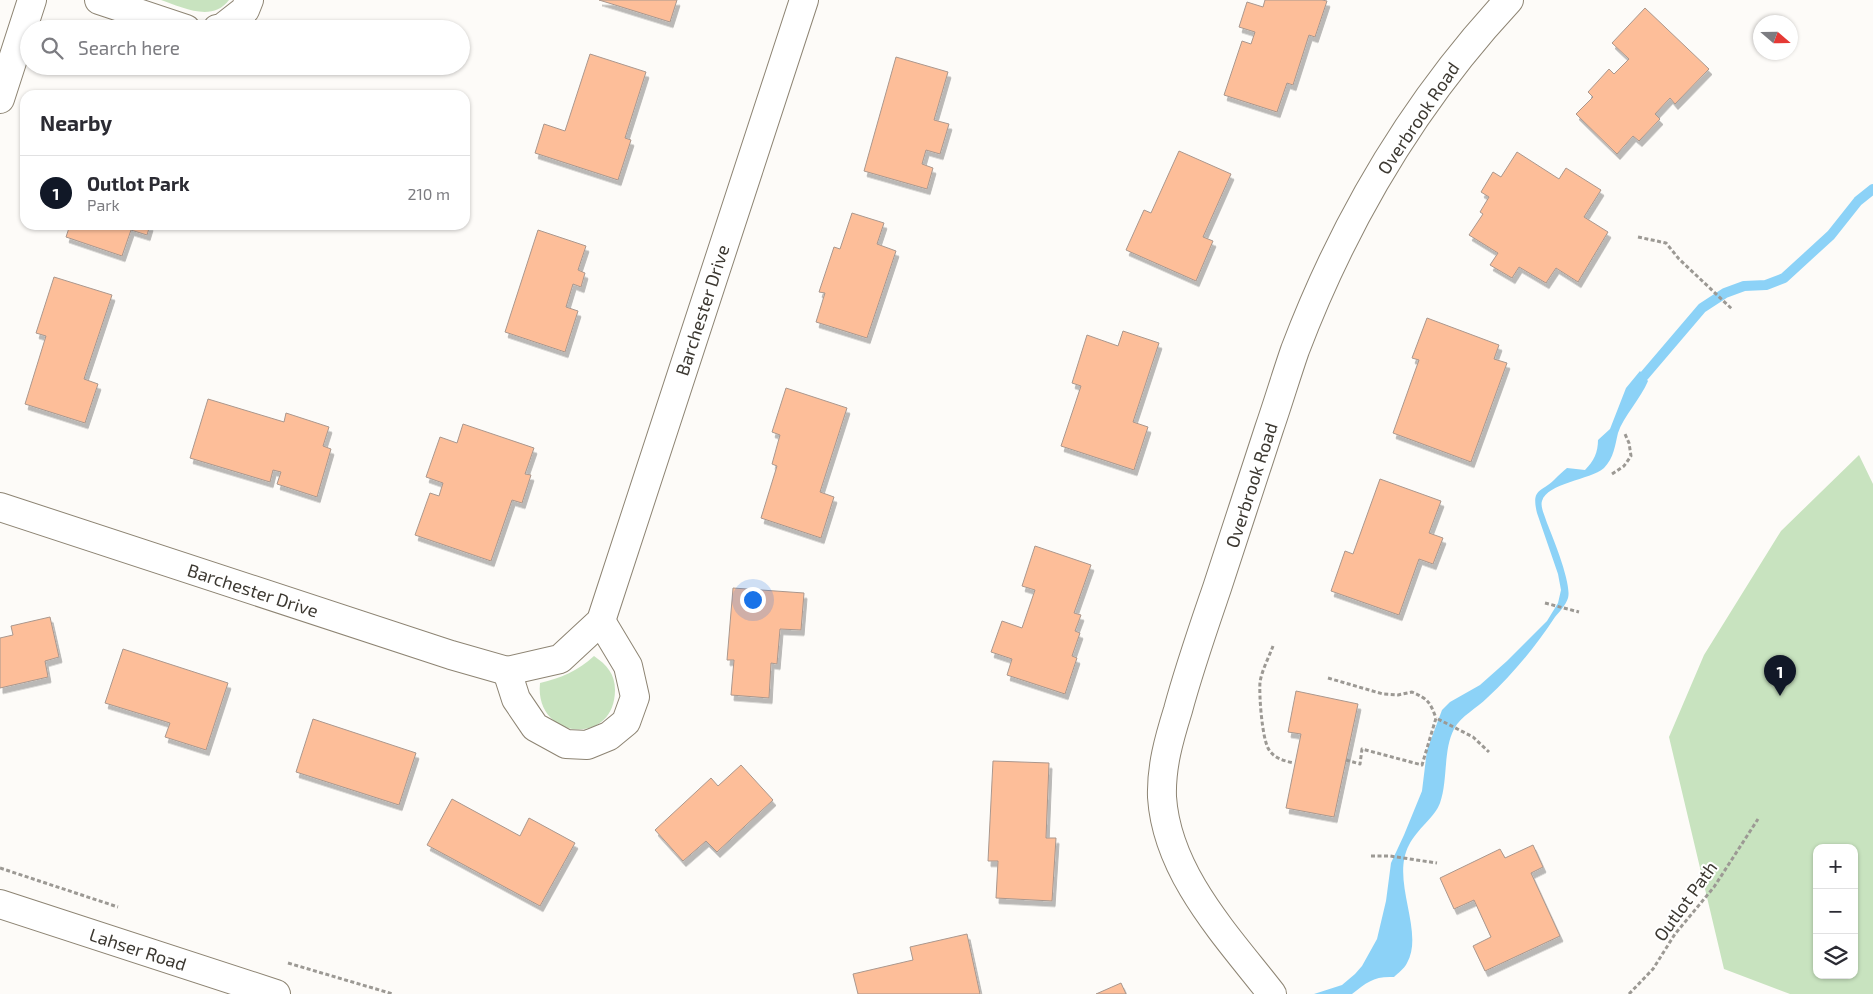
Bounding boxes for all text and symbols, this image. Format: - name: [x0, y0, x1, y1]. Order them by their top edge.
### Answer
- north arrow: [1753, 15, 1798, 60]
- search box: [20, 20, 470, 75]
- icon: search: [38, 34, 66, 62]
- text: Search here: [78, 36, 180, 59]
- street label: Overbrook Road: [1372, 58, 1464, 178]
- text: Nearby: [40, 110, 112, 135]
- text: Outlot Park: [87, 172, 190, 195]
- text: 1: [53, 184, 59, 203]
- text: 210 m: [407, 184, 450, 203]
- text: Park: [87, 195, 120, 214]
- street label: Barchester Drive: [670, 242, 734, 378]
- street label: Overbrook Road: [1220, 420, 1282, 550]
- street label: Barchester Drive: [185, 558, 321, 622]
- your location: [740, 587, 766, 613]
- pin: 1: [1764, 655, 1796, 696]
- map controls: [1813, 844, 1858, 979]
- button: +: [1813, 844, 1858, 889]
- street label: Outlot Path: [1649, 857, 1721, 945]
- button: −: [1813, 889, 1858, 934]
- street label: Lahser Road: [87, 923, 189, 975]
- button: layers: [1813, 934, 1858, 979]

